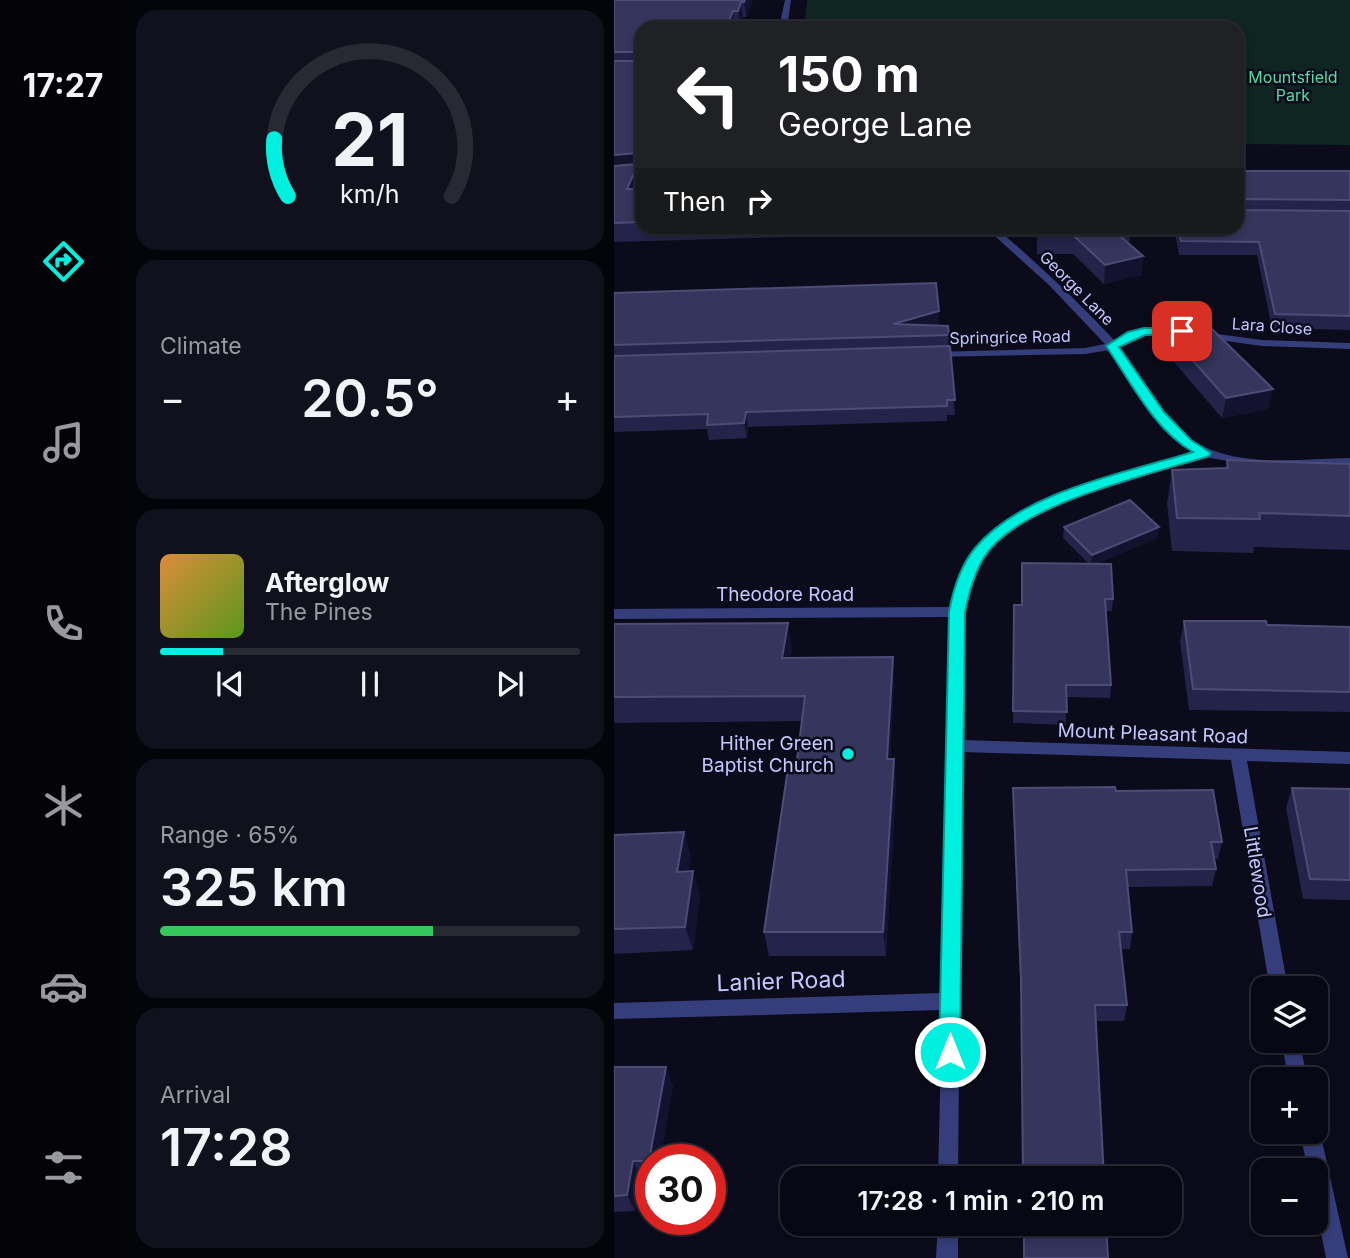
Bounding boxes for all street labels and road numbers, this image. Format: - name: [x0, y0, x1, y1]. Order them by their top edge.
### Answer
- street label: George Lane: [1036, 247, 1118, 329]
- street label: Lara Close: [1231, 313, 1313, 339]
- street label: Springrice Road: [949, 326, 1071, 348]
- street label: Theodore Road: [716, 583, 854, 606]
- street label: Mount Pleasant Road: [1057, 719, 1249, 748]
- street label: Littlewood: [1239, 825, 1276, 919]
- street label: Lanier Road: [716, 965, 846, 997]

